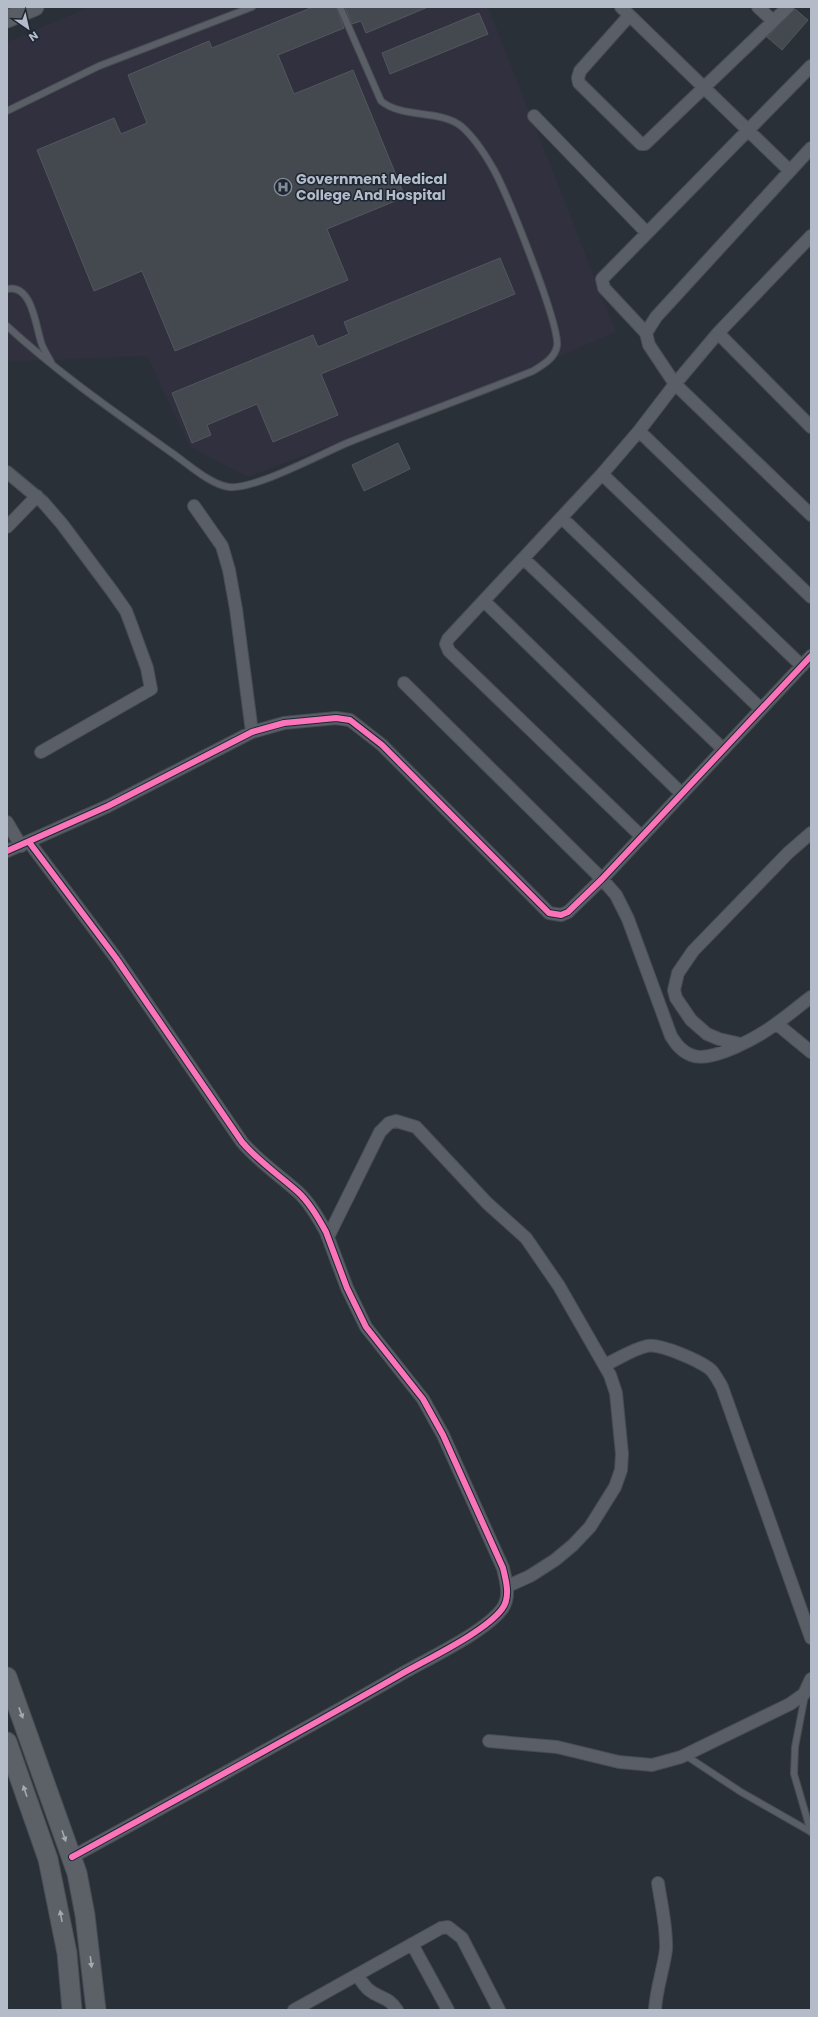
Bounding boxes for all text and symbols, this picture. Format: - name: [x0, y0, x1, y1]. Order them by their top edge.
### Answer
- north arrow: [8, 8, 48, 48]
- text: N: [26, 27, 41, 45]
- place label: Government Medical College And Hospital: [296, 169, 447, 205]
- hospital icon: Government Medical College And Hospital: [273, 177, 293, 197]
- one-way arrow: [18, 1708, 24, 1720]
- one-way arrow: [22, 1785, 28, 1797]
- one-way arrow: [61, 1830, 67, 1842]
- one-way arrow: [58, 1910, 64, 1922]
- one-way arrow: [88, 1956, 94, 1968]

